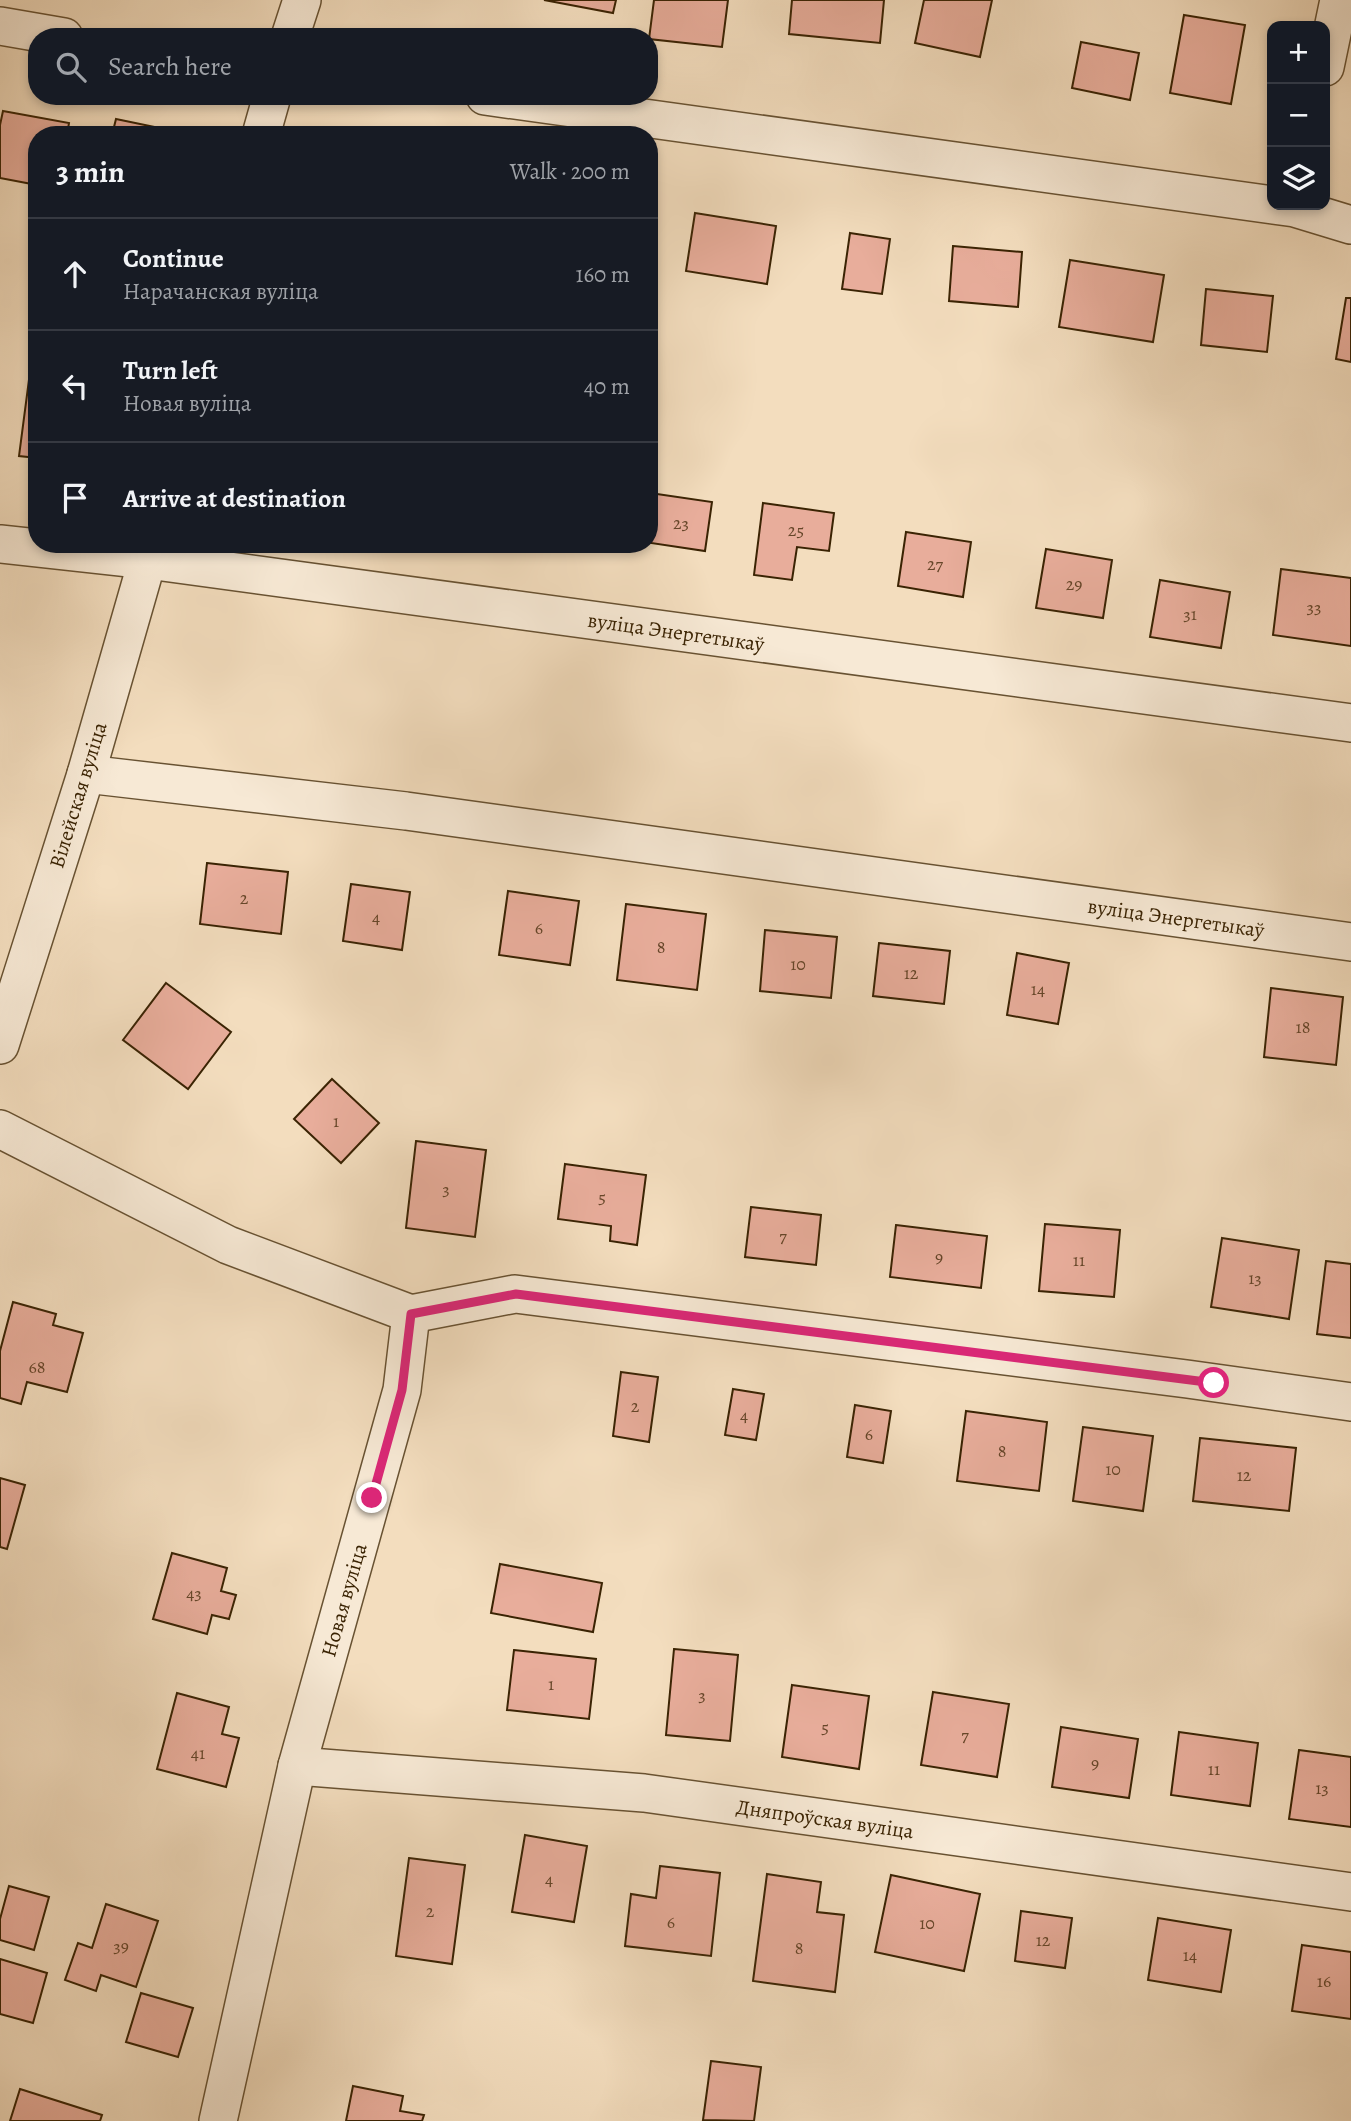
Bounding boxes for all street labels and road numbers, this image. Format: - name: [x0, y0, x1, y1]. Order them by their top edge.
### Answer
- street label: вуліца Энергетыкаў: [586, 606, 767, 658]
- street label: Вілейская вуліца: [42, 718, 114, 871]
- street label: вуліца Энергетыкаў: [1086, 892, 1267, 944]
- street label: Новая вуліца: [314, 1540, 374, 1660]
- street label: Дняпроўская вуліца: [734, 1793, 916, 1845]

